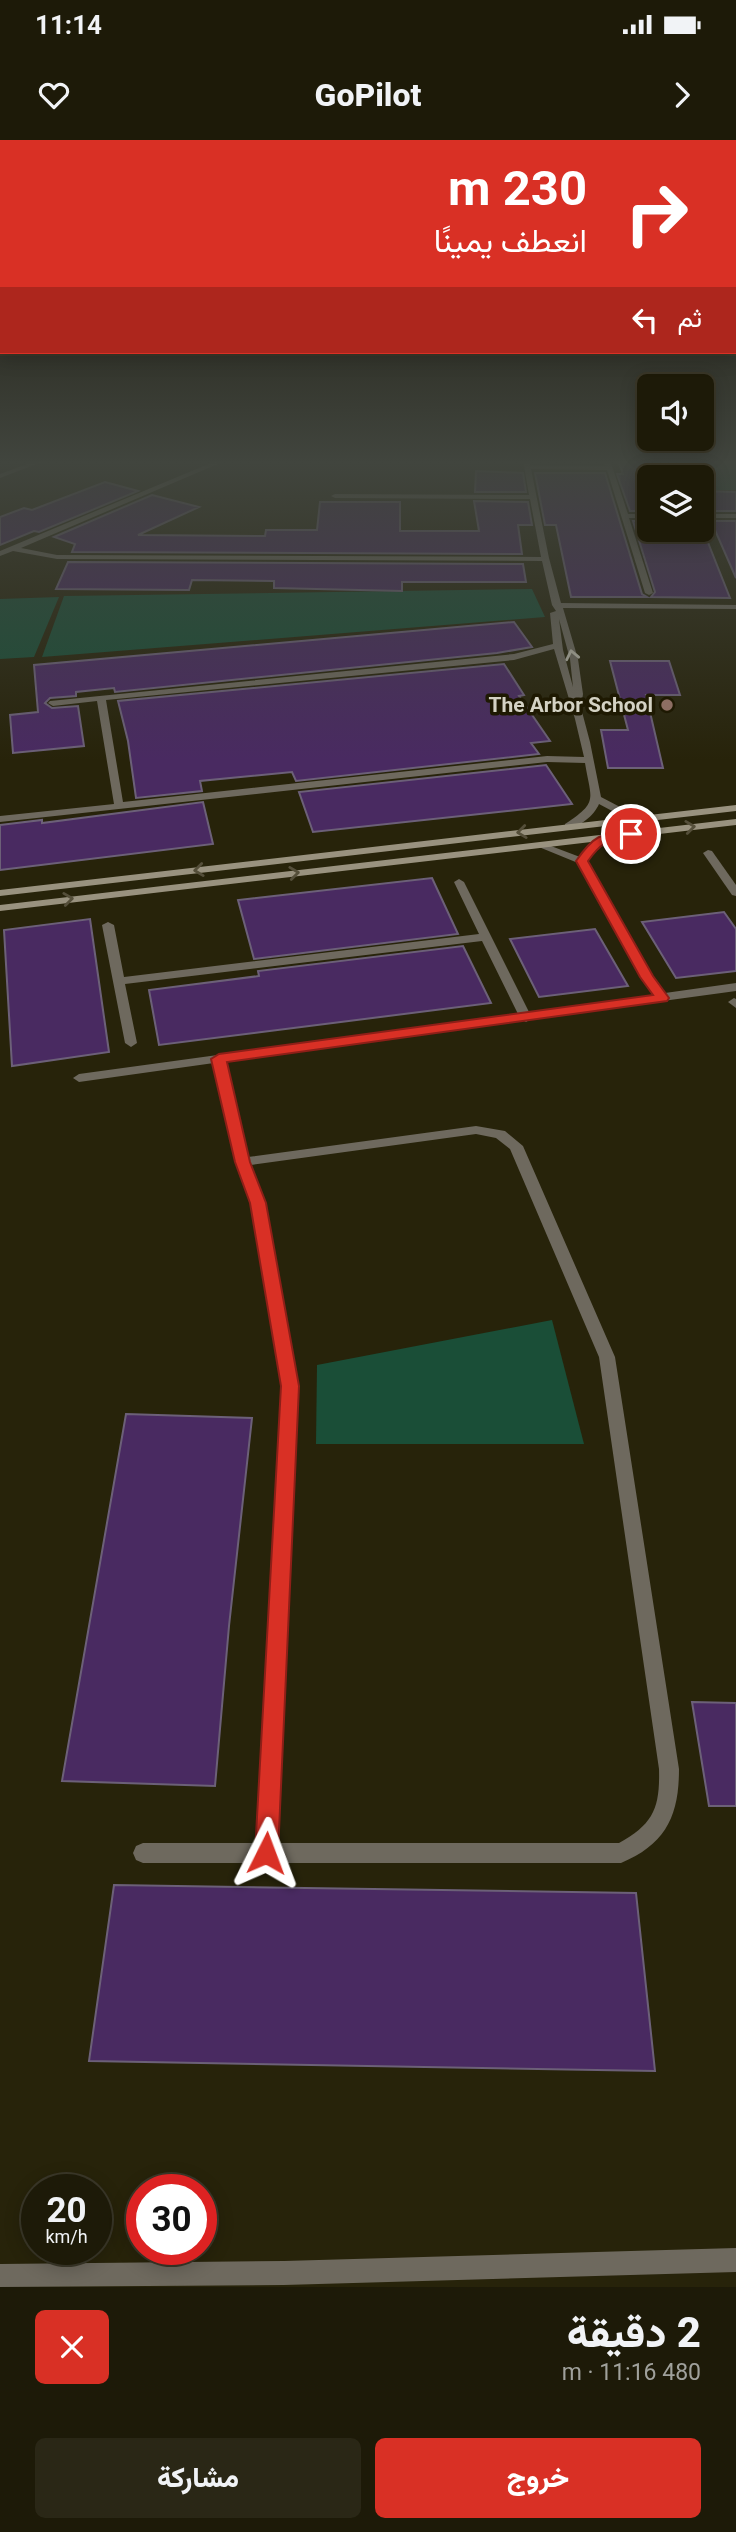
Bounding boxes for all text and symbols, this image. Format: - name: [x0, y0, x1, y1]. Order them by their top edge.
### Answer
- text: 11:14: [35, 10, 102, 40]
- icon: heart: [35, 76, 73, 114]
- text: GoPilot: [315, 76, 421, 114]
- icon: forward: [663, 76, 701, 114]
- text: 230 m: [448, 160, 587, 217]
- icon: right: [611, 168, 702, 259]
- text: انعطف يمينًا: [434, 222, 587, 260]
- icon: left: [626, 301, 664, 339]
- text: ثم: [678, 303, 702, 333]
- map controls: [637, 374, 714, 542]
- button: sound: [637, 374, 714, 451]
- button: layers: [637, 465, 714, 542]
- one-way arrow: [566, 649, 581, 661]
- place label: The Arbor School: [488, 693, 653, 717]
- marker: The Arbor School: [659, 697, 675, 713]
- pin: [601, 804, 661, 864]
- icon: arrive: [612, 815, 650, 853]
- one-way arrow: [685, 820, 696, 835]
- one-way arrow: [516, 824, 528, 839]
- one-way arrow: [193, 862, 205, 877]
- one-way arrow: [288, 865, 300, 880]
- one-way arrow: [62, 892, 74, 907]
- position arrow: [229, 1816, 303, 1890]
- speed limit sign: 30: [126, 2174, 217, 2265]
- text: 20: [46, 2190, 87, 2231]
- text: km/h: [45, 2226, 88, 2247]
- text: 2 دقيقة: [567, 2308, 701, 2357]
- button: close: [35, 2310, 109, 2384]
- text: 480 m · 11:16: [562, 2359, 701, 2386]
- button: مشاركة: [35, 2438, 361, 2518]
- button: خروج: [375, 2438, 701, 2518]

